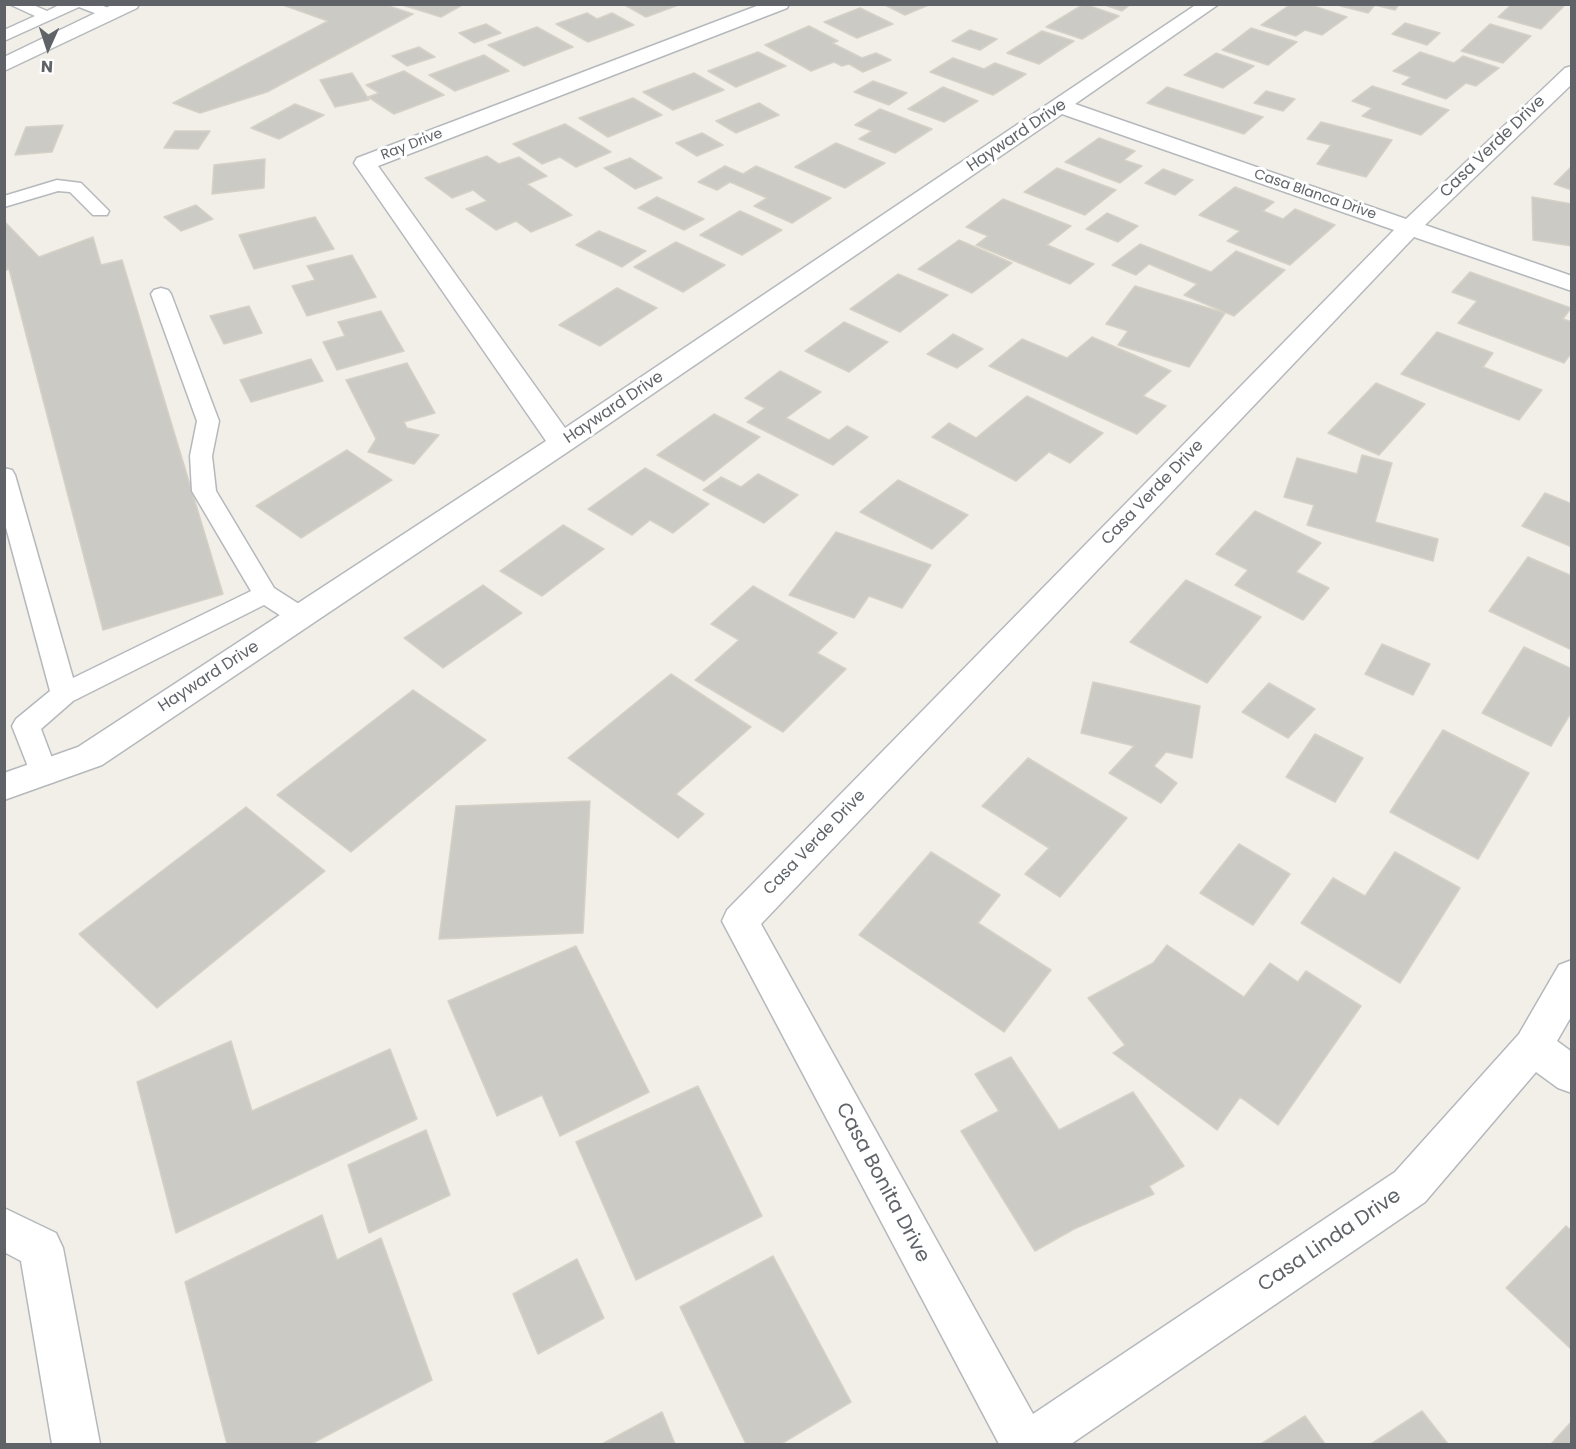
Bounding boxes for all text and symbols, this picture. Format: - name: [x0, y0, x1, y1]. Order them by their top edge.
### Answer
- north arrow: [18, 18, 78, 78]
- text: N: [40, 55, 54, 78]
- street label: Casa Verde Drive: [1437, 92, 1549, 202]
- street label: Hayward Drive: [964, 96, 1070, 176]
- street label: Ray Drive: [379, 126, 445, 164]
- street label: Casa Blanca Drive: [1252, 166, 1378, 224]
- street label: Hayward Drive: [561, 368, 667, 448]
- street label: Casa Verde Drive: [1098, 437, 1208, 549]
- street label: Hayward Drive: [155, 637, 263, 717]
- street label: Casa Verde Drive: [760, 787, 870, 899]
- street label: Casa Bonita Drive: [830, 1099, 934, 1267]
- street label: Casa Linda Drive: [1254, 1184, 1406, 1298]

